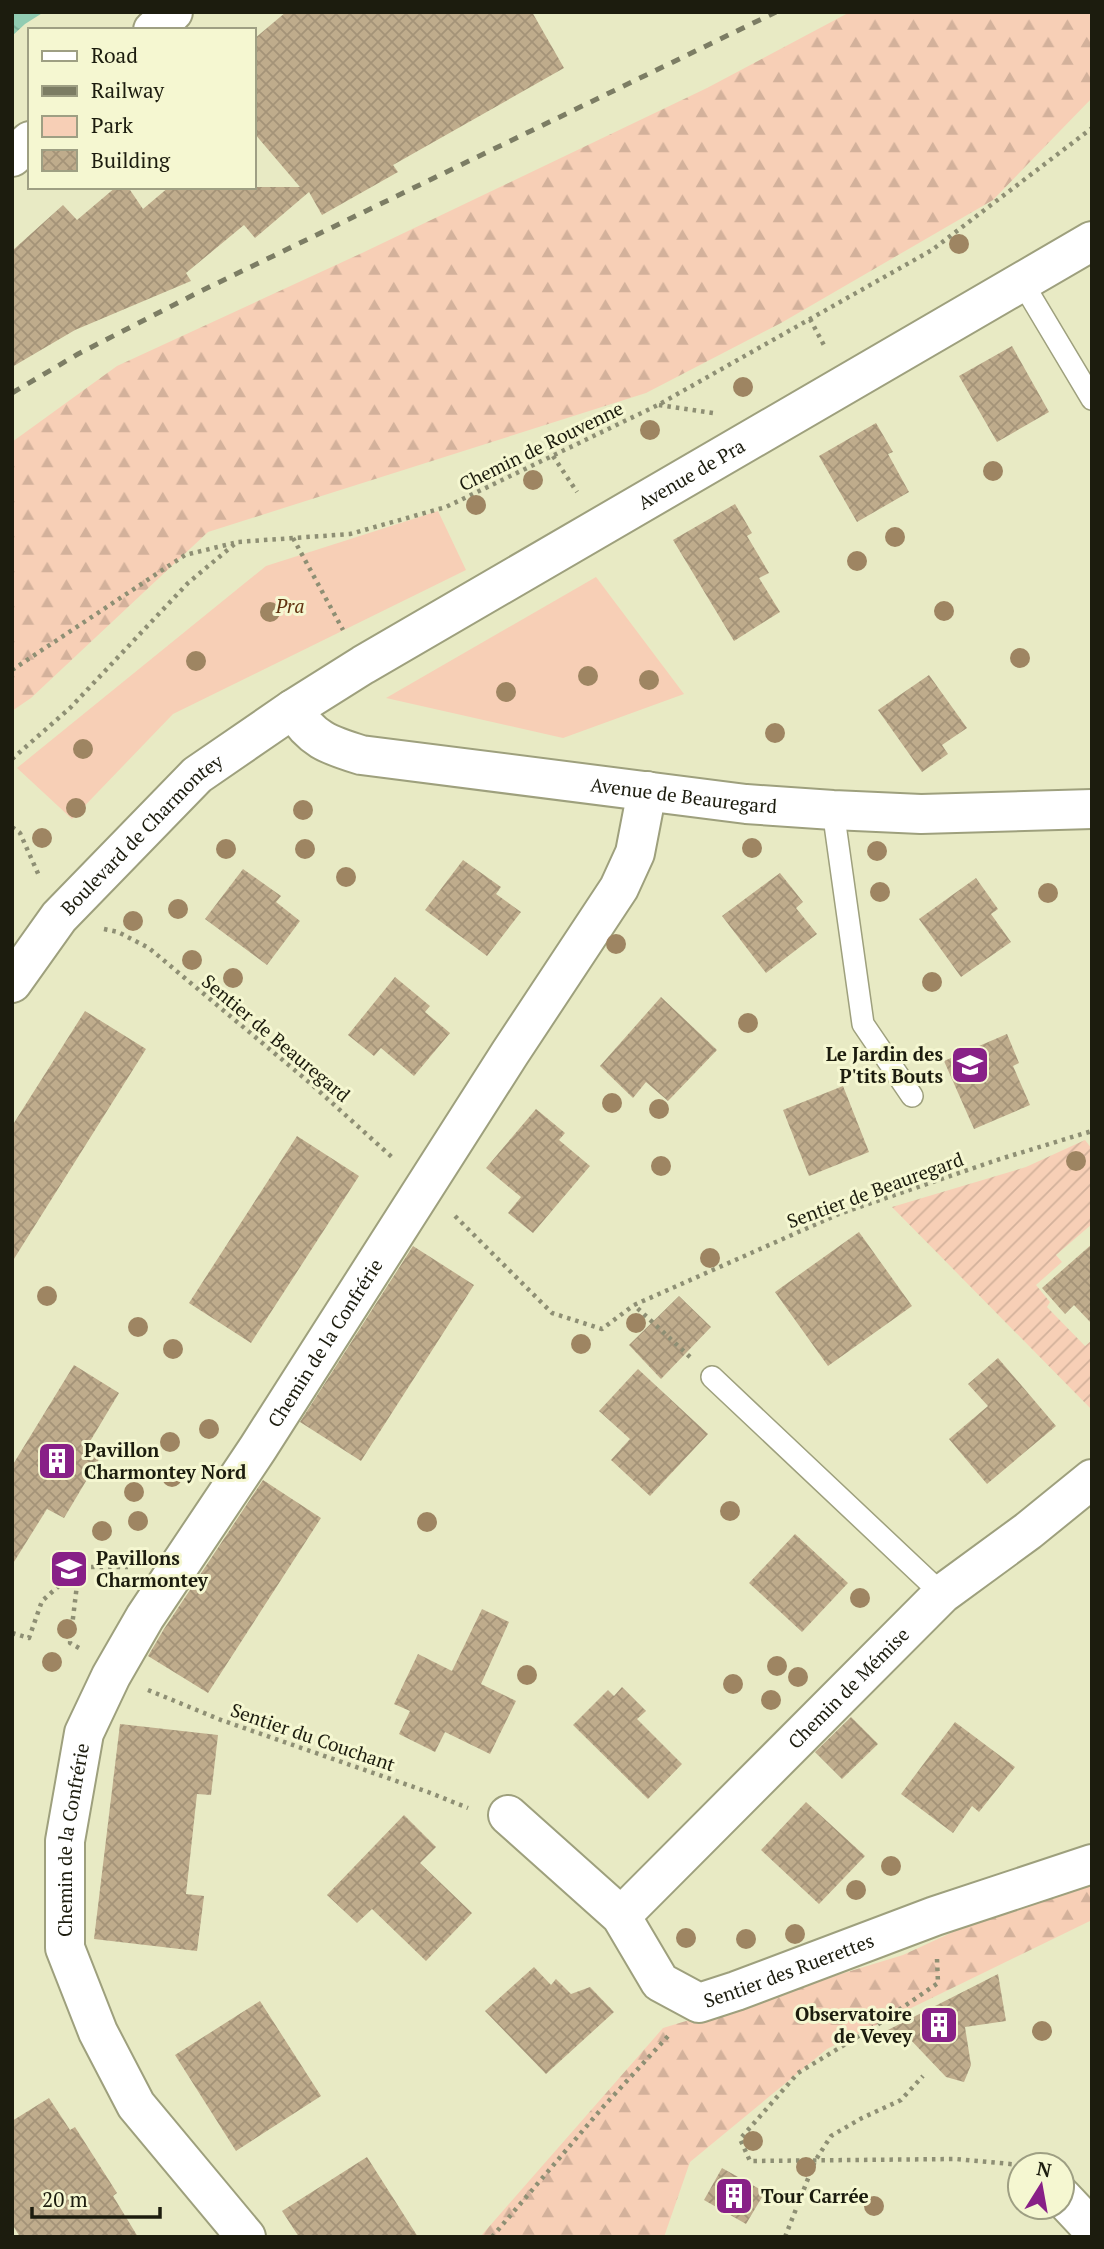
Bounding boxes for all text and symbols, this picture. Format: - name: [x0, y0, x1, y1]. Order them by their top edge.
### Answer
- legend: [28, 28, 256, 189]
- text: Road: [91, 41, 138, 69]
- text: Railway: [91, 76, 165, 104]
- text: Park: [91, 111, 133, 139]
- text: Building: [91, 146, 171, 174]
- street label: Chemin de Rouvenne: [454, 395, 627, 496]
- street label: Avenue de Pra: [633, 433, 749, 515]
- park label: Pra: [275, 593, 304, 618]
- street label: Boulevard de Charmontey: [55, 748, 228, 920]
- street label: Avenue de Beauregard: [589, 771, 778, 818]
- street label: Sentier de Beauregard: [197, 968, 356, 1107]
- place label: Le Jardin des P'tits Bouts: [826, 1041, 943, 1088]
- school or university icon: Le Jardin des P'tits Bouts: [949, 1044, 991, 1086]
- street label: Sentier de Beauregard: [783, 1146, 967, 1233]
- street label: Chemin de la Confrérie: [261, 1254, 388, 1432]
- place label: Pavillon Charmontey Nord: [84, 1437, 247, 1484]
- building icon: Pavillon Charmontey Nord: [36, 1440, 78, 1482]
- place label: Pavillons Charmontey: [96, 1545, 209, 1592]
- school or university icon: Pavillons Charmontey: [48, 1548, 90, 1590]
- street label: Chemin de Mémise: [782, 1622, 914, 1754]
- street label: Sentier du Couchant: [228, 1697, 399, 1776]
- street label: Chemin de la Confrérie: [52, 1741, 94, 1937]
- street label: Sentier des Ruerettes: [700, 1927, 877, 2013]
- place label: Observatoire de Vevey: [795, 2001, 913, 2048]
- building icon: Observatoire de Vevey: [918, 2004, 960, 2046]
- north arrow: [1006, 2151, 1076, 2221]
- text: N: [1035, 2155, 1054, 2183]
- building icon: Tour Carrée: [713, 2175, 755, 2217]
- scale bar: [32, 2176, 159, 2220]
- place label: Tour Carrée: [761, 2183, 869, 2208]
- text: 20 m: [42, 2185, 88, 2213]

